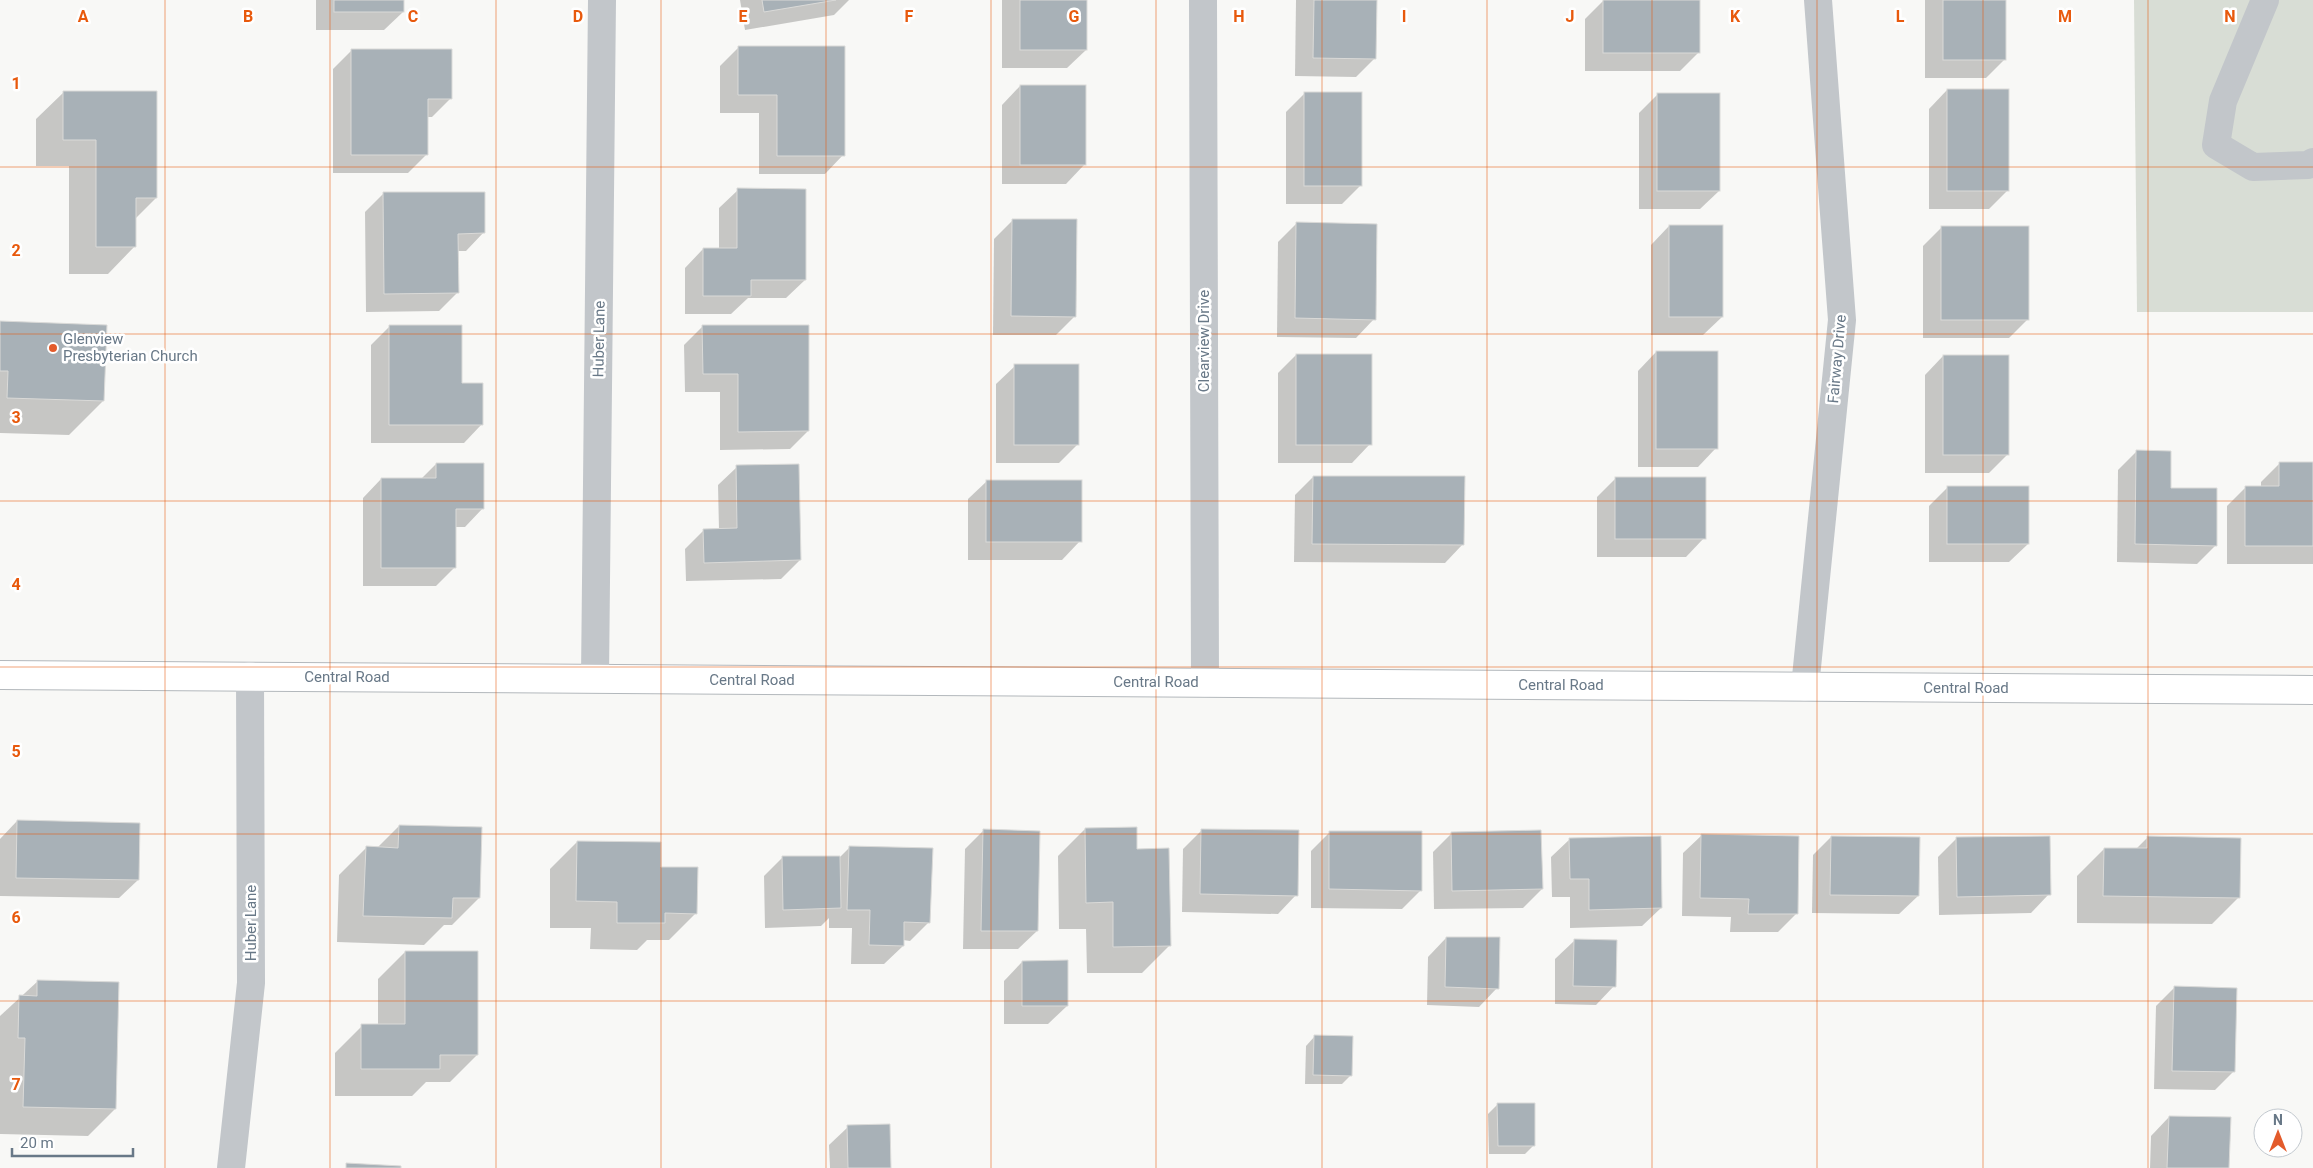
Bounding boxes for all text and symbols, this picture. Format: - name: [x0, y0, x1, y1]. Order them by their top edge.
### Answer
- text: A: [78, 7, 89, 26]
- text: B: [243, 7, 253, 26]
- text: C: [408, 7, 418, 26]
- text: D: [573, 7, 583, 26]
- text: E: [739, 7, 748, 26]
- text: F: [905, 7, 914, 26]
- text: G: [1069, 7, 1080, 26]
- text: H: [1233, 7, 1245, 26]
- text: I: [1402, 7, 1406, 26]
- text: J: [1566, 7, 1574, 26]
- text: K: [1730, 7, 1741, 26]
- text: L: [1896, 7, 1905, 26]
- text: M: [2058, 7, 2072, 26]
- text: N: [2224, 7, 2236, 26]
- text: 1: [11, 74, 21, 93]
- text: 2: [11, 241, 21, 260]
- street label: Clearview Drive: [1195, 290, 1213, 392]
- street label: Huber Lane: [589, 300, 609, 377]
- street label: Fairway Drive: [1824, 314, 1850, 404]
- place label: Glenview Presbyterian Church: [63, 330, 198, 365]
- marker: Glenview Presbyterian Church: [47, 342, 59, 354]
- text: 3: [11, 408, 21, 427]
- text: 4: [11, 575, 21, 594]
- street label: Central Road: [304, 668, 390, 686]
- street label: Central Road: [709, 671, 795, 689]
- street label: Central Road: [1113, 673, 1199, 691]
- street label: Central Road: [1518, 676, 1604, 694]
- street label: Central Road: [1923, 679, 2009, 697]
- text: 5: [11, 742, 21, 761]
- street label: Huber Lane: [242, 885, 260, 961]
- text: 6: [11, 908, 21, 927]
- text: 7: [11, 1075, 21, 1094]
- north arrow: [2253, 1108, 2303, 1158]
- text: N: [2273, 1112, 2283, 1128]
- scale bar: [12, 1126, 134, 1158]
- text: 20 m: [20, 1134, 54, 1152]

